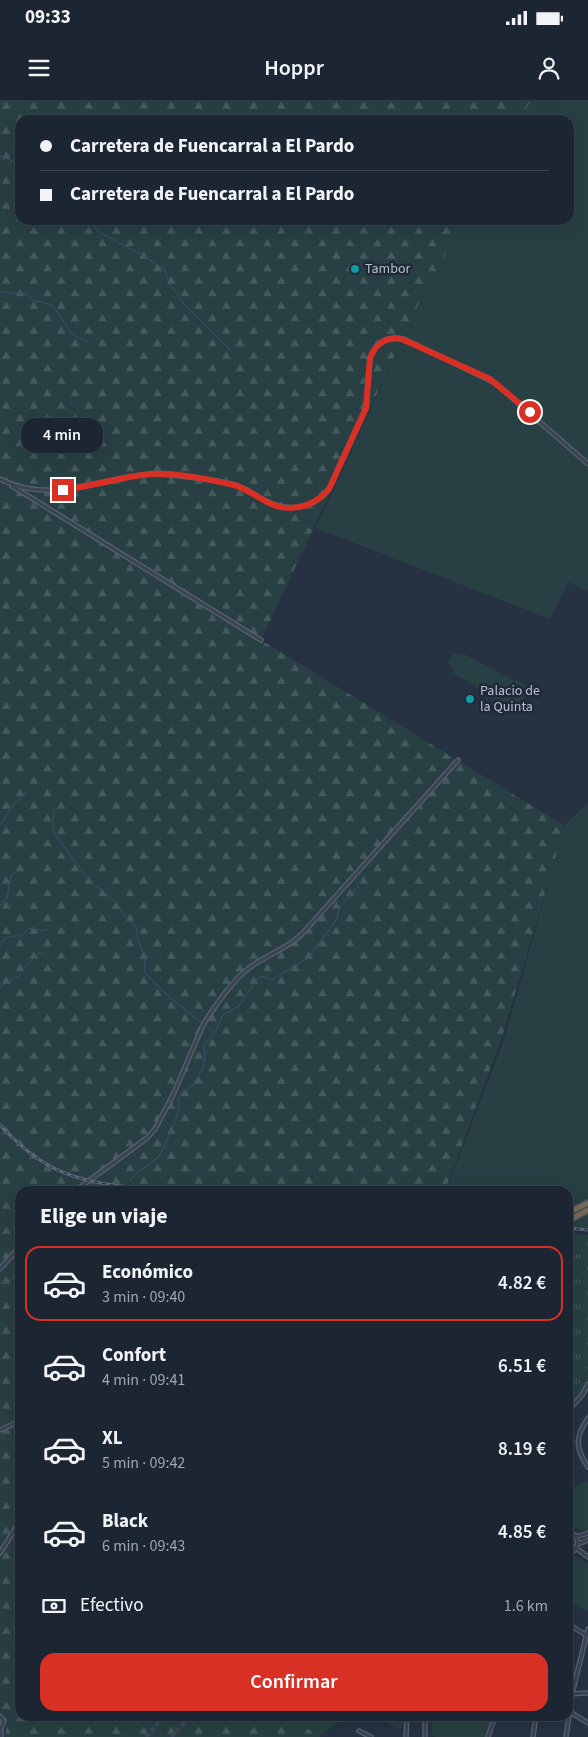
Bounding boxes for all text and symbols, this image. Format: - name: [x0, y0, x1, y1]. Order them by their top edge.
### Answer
- text: 09:33: [25, 4, 71, 31]
- text: Hoppr: [264, 52, 324, 84]
- icon: menu: [25, 54, 53, 82]
- icon: person: [535, 54, 563, 82]
- text: Carretera de Fuencarral a El Pardo: [70, 133, 354, 160]
- text: Carretera de Fuencarral a El Pardo: [70, 181, 354, 208]
- place label: Tambor: [365, 259, 410, 279]
- marker: Tambor: [349, 263, 361, 275]
- route start: [519, 401, 541, 423]
- callout: 4 min: [22, 418, 104, 452]
- text: 4 min: [43, 424, 81, 446]
- route end: [52, 479, 74, 501]
- place label: Palacio de la Quinta: [480, 681, 540, 717]
- marker: Palacio de la Quinta: [464, 693, 476, 705]
- text: Elige un viaje: [40, 1200, 168, 1232]
- text: Económico: [102, 1259, 193, 1286]
- icon: car: [42, 1261, 87, 1306]
- text: 4.82 €: [498, 1270, 546, 1297]
- text: 3 min · 09:40: [102, 1286, 185, 1308]
- text: Confort: [102, 1342, 166, 1369]
- icon: car: [42, 1344, 87, 1389]
- text: 6.51 €: [498, 1353, 546, 1380]
- text: 4 min · 09:41: [102, 1369, 185, 1391]
- text: XL: [102, 1425, 123, 1452]
- icon: car: [42, 1427, 87, 1472]
- text: 8.19 €: [498, 1436, 546, 1463]
- text: 5 min · 09:42: [102, 1452, 185, 1474]
- text: Black: [102, 1508, 148, 1535]
- icon: car: [42, 1510, 87, 1555]
- text: 4.85 €: [498, 1519, 546, 1546]
- text: 6 min · 09:43: [102, 1535, 185, 1557]
- icon: cash: [40, 1592, 68, 1620]
- text: Efectivo: [80, 1592, 143, 1619]
- text: 1.6 km: [504, 1595, 548, 1617]
- button: Confirmar: [40, 1653, 548, 1711]

